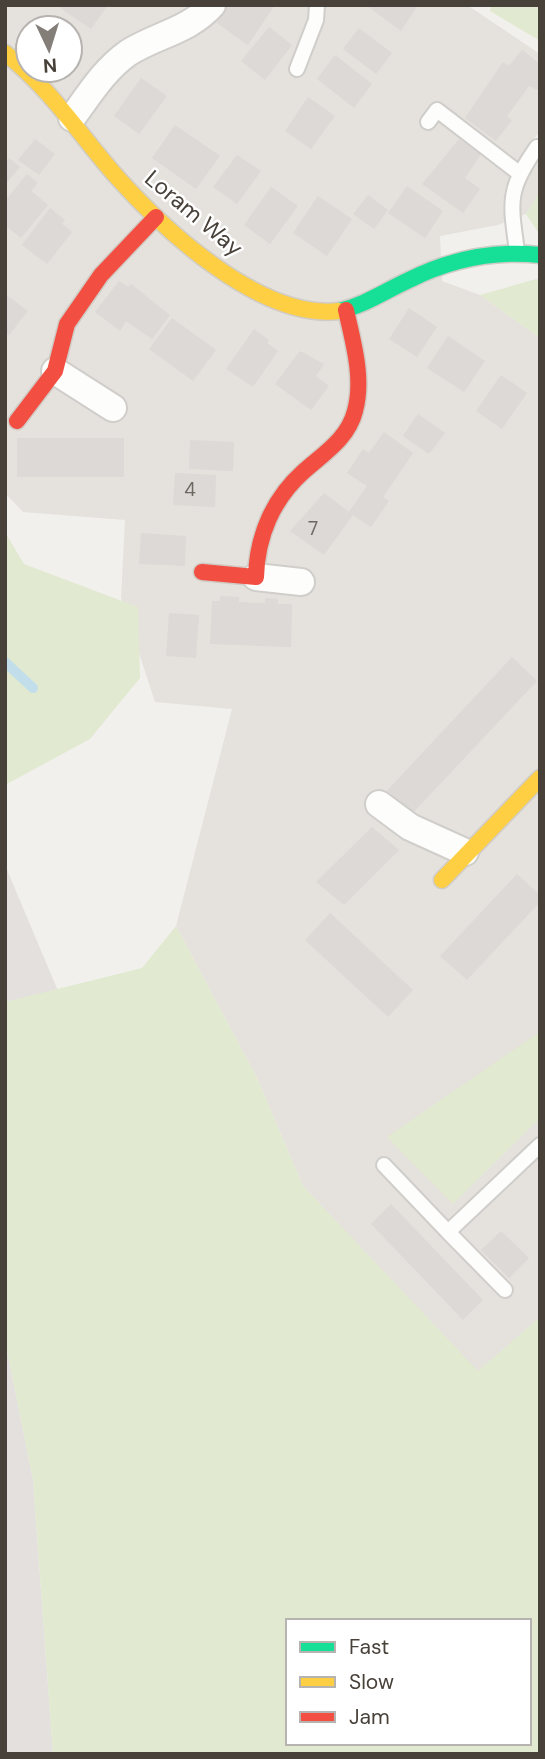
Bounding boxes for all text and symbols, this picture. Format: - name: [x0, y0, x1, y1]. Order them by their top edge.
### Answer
- north arrow: [14, 14, 84, 84]
- text: N: [42, 53, 58, 78]
- street label: Loram Way: [139, 163, 249, 263]
- house number: 4: [184, 477, 196, 502]
- house number: 7: [308, 516, 318, 541]
- legend: [286, 1619, 531, 1745]
- text: Fast: [349, 1633, 389, 1661]
- text: Slow: [349, 1668, 394, 1696]
- text: Jam: [349, 1703, 390, 1731]

